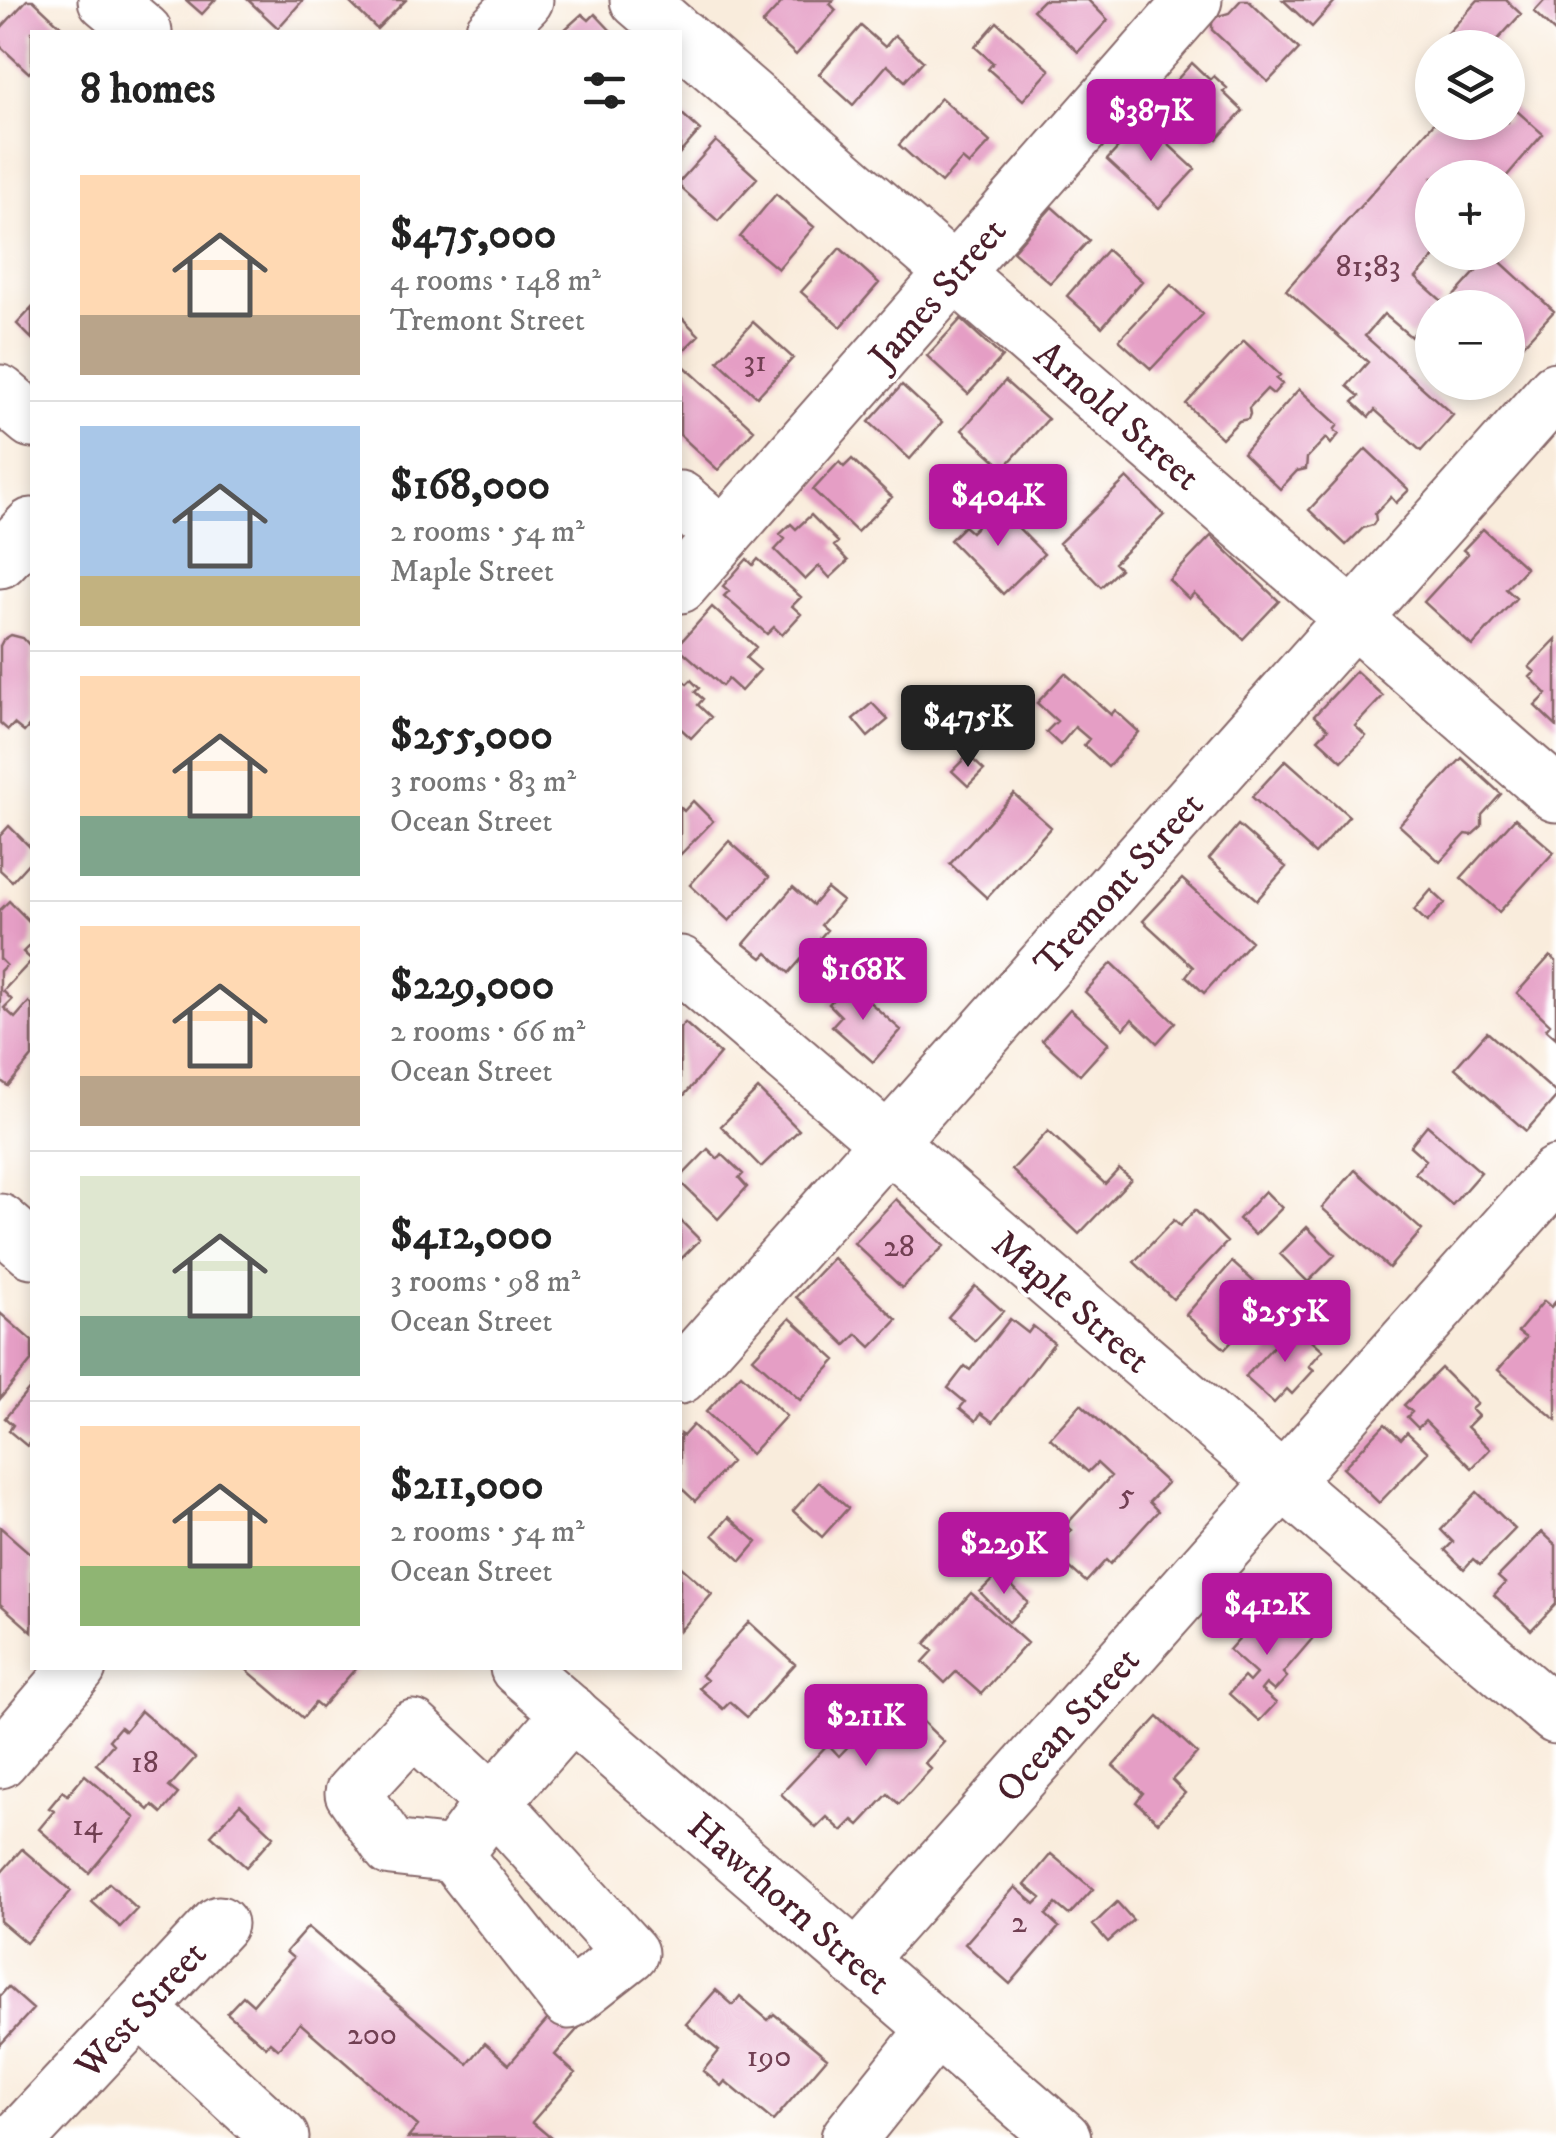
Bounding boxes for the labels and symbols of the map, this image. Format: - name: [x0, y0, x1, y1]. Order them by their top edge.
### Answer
- pin: $387K: [1081, 79, 1221, 164]
- street label: James Street: [858, 209, 1017, 382]
- house number: 81;83: [1335, 247, 1401, 287]
- street label: Arnold Street: [1024, 331, 1210, 502]
- house number: 31: [743, 342, 767, 382]
- pin: $404K: [928, 464, 1068, 549]
- pin: $475K: [898, 685, 1038, 770]
- street label: Tremont Street: [1024, 782, 1215, 986]
- pin: $168K: [793, 938, 933, 1023]
- street label: Maple Street: [981, 1220, 1160, 1385]
- house number: 28: [883, 1227, 915, 1267]
- pin: $255K: [1215, 1280, 1355, 1365]
- house number: 5: [1119, 1475, 1135, 1515]
- pin: $229K: [934, 1512, 1074, 1597]
- pin: $412K: [1197, 1573, 1337, 1658]
- street label: Ocean Street: [986, 1638, 1151, 1813]
- pin: $211K: [796, 1684, 936, 1769]
- house number: 18: [131, 1743, 159, 1783]
- street label: Hawthorn Street: [677, 1803, 900, 2006]
- house number: 14: [72, 1806, 103, 1846]
- house number: 2: [1011, 1903, 1027, 1943]
- street label: West Street: [65, 1931, 218, 2090]
- house number: 200: [347, 2015, 397, 2055]
- house number: 190: [747, 2037, 791, 2077]

